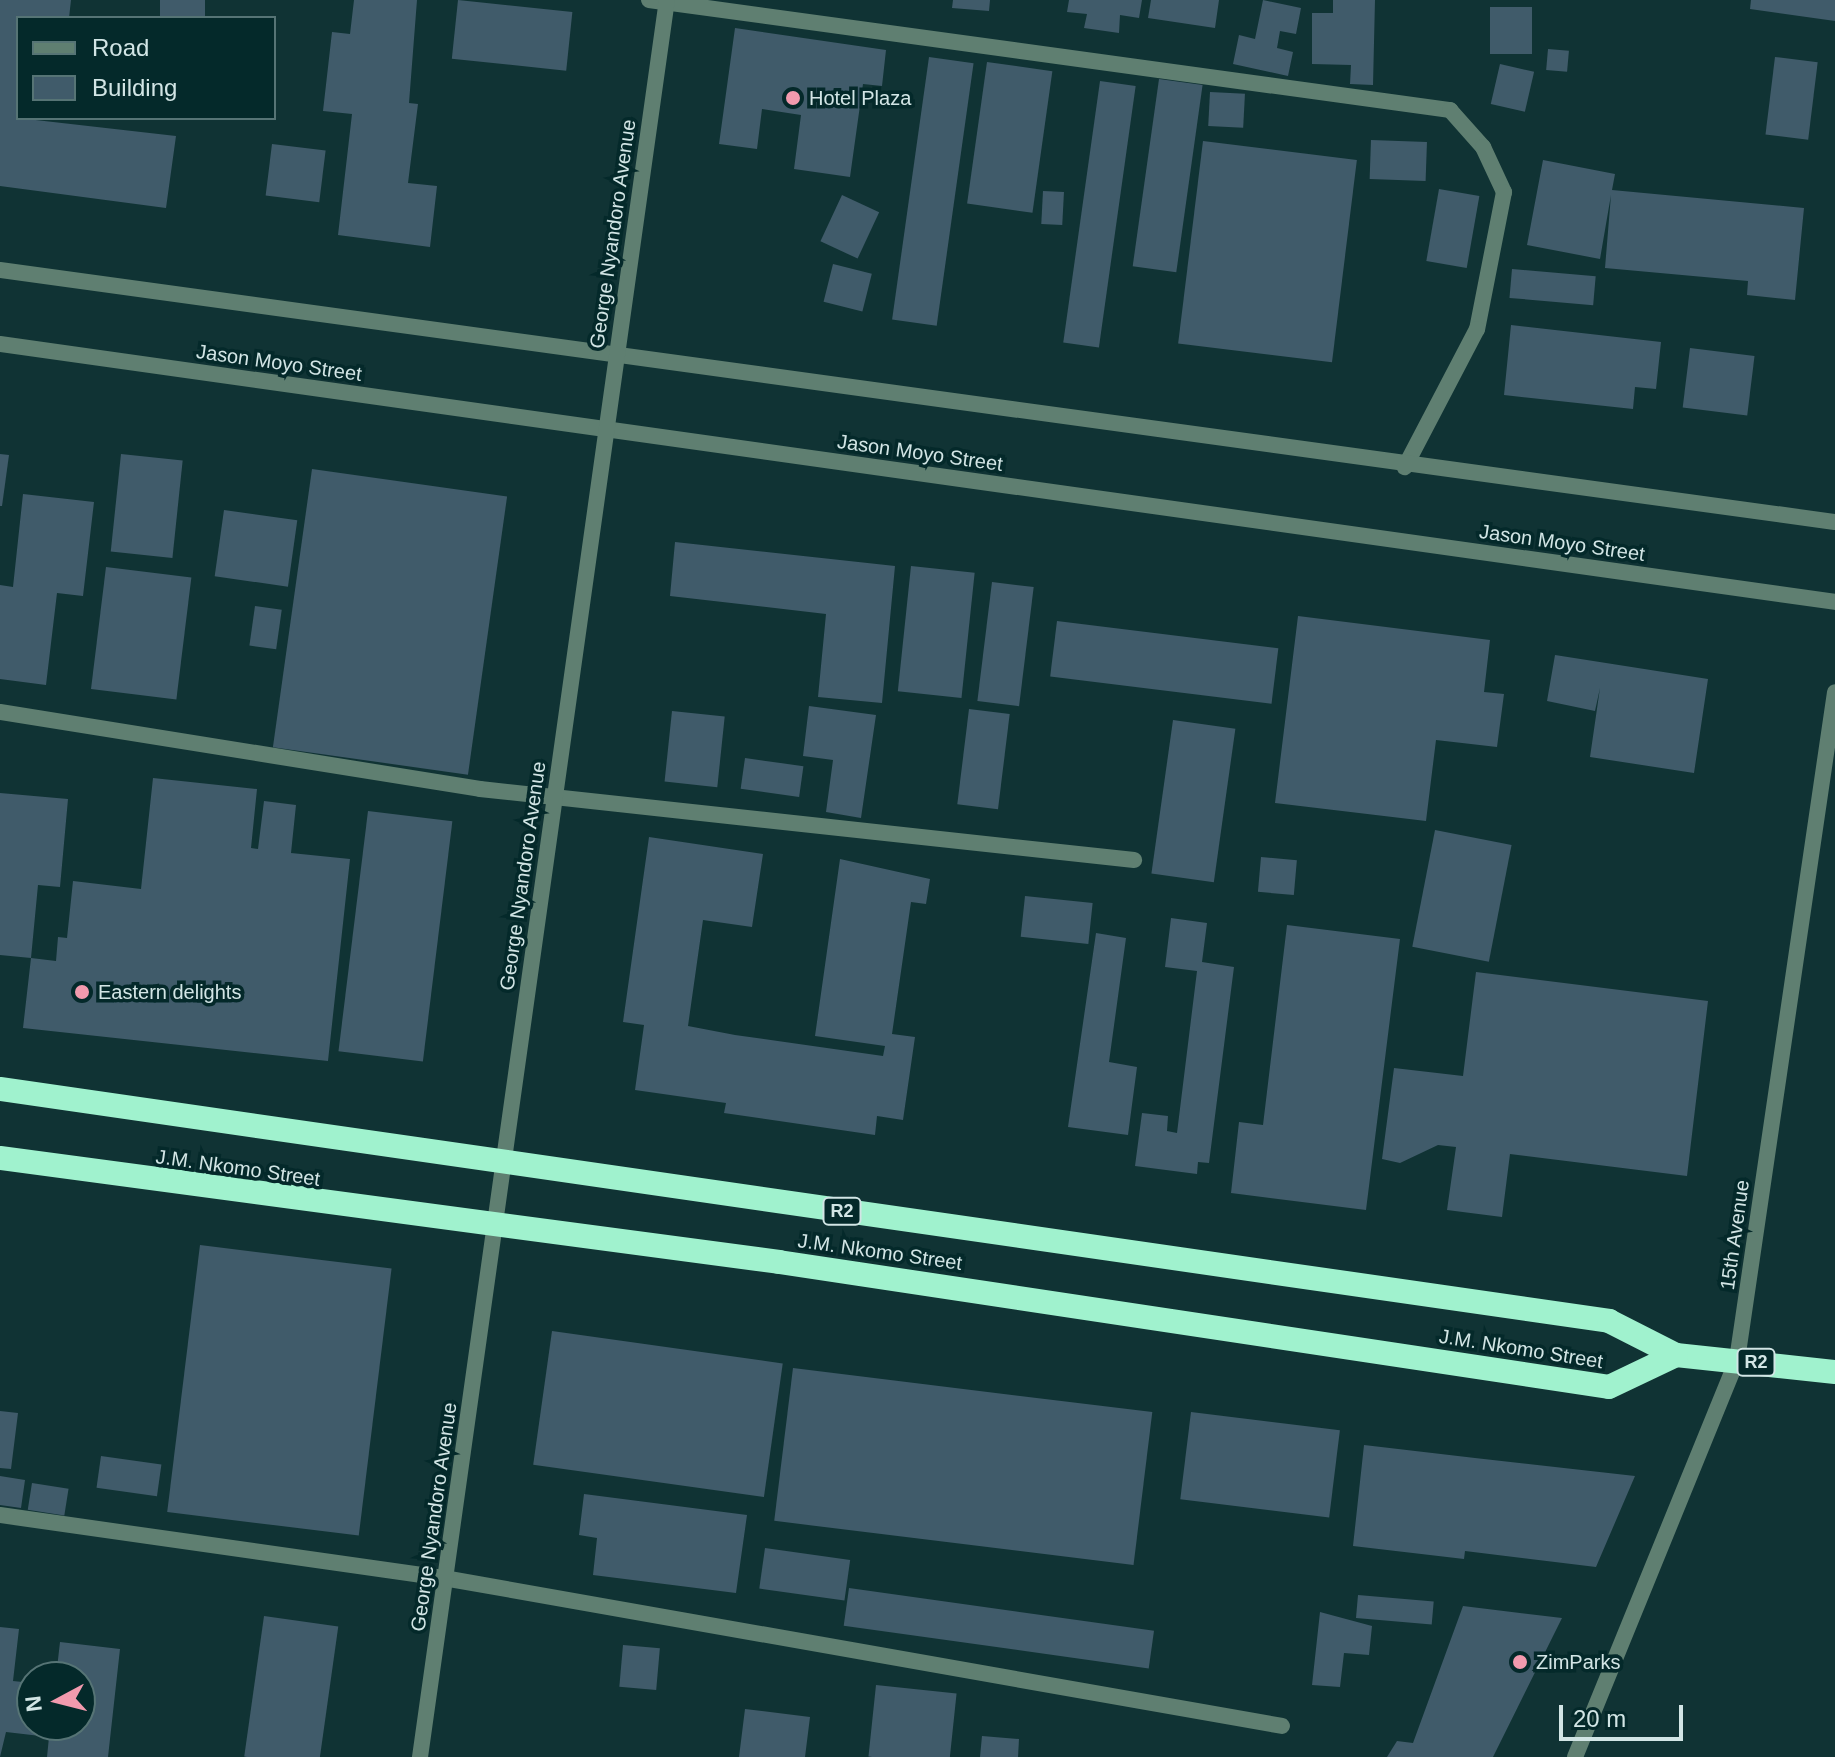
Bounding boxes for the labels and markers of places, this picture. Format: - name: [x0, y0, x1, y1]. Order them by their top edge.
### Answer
- place label: Hotel Plaza: [809, 86, 911, 110]
- marker: Hotel Plaza: [784, 89, 802, 107]
- place label: Eastern delights: [98, 980, 241, 1004]
- marker: Eastern delights: [73, 983, 91, 1001]
- place label: ZimParks: [1536, 1650, 1620, 1674]
- marker: ZimParks: [1511, 1653, 1529, 1671]

